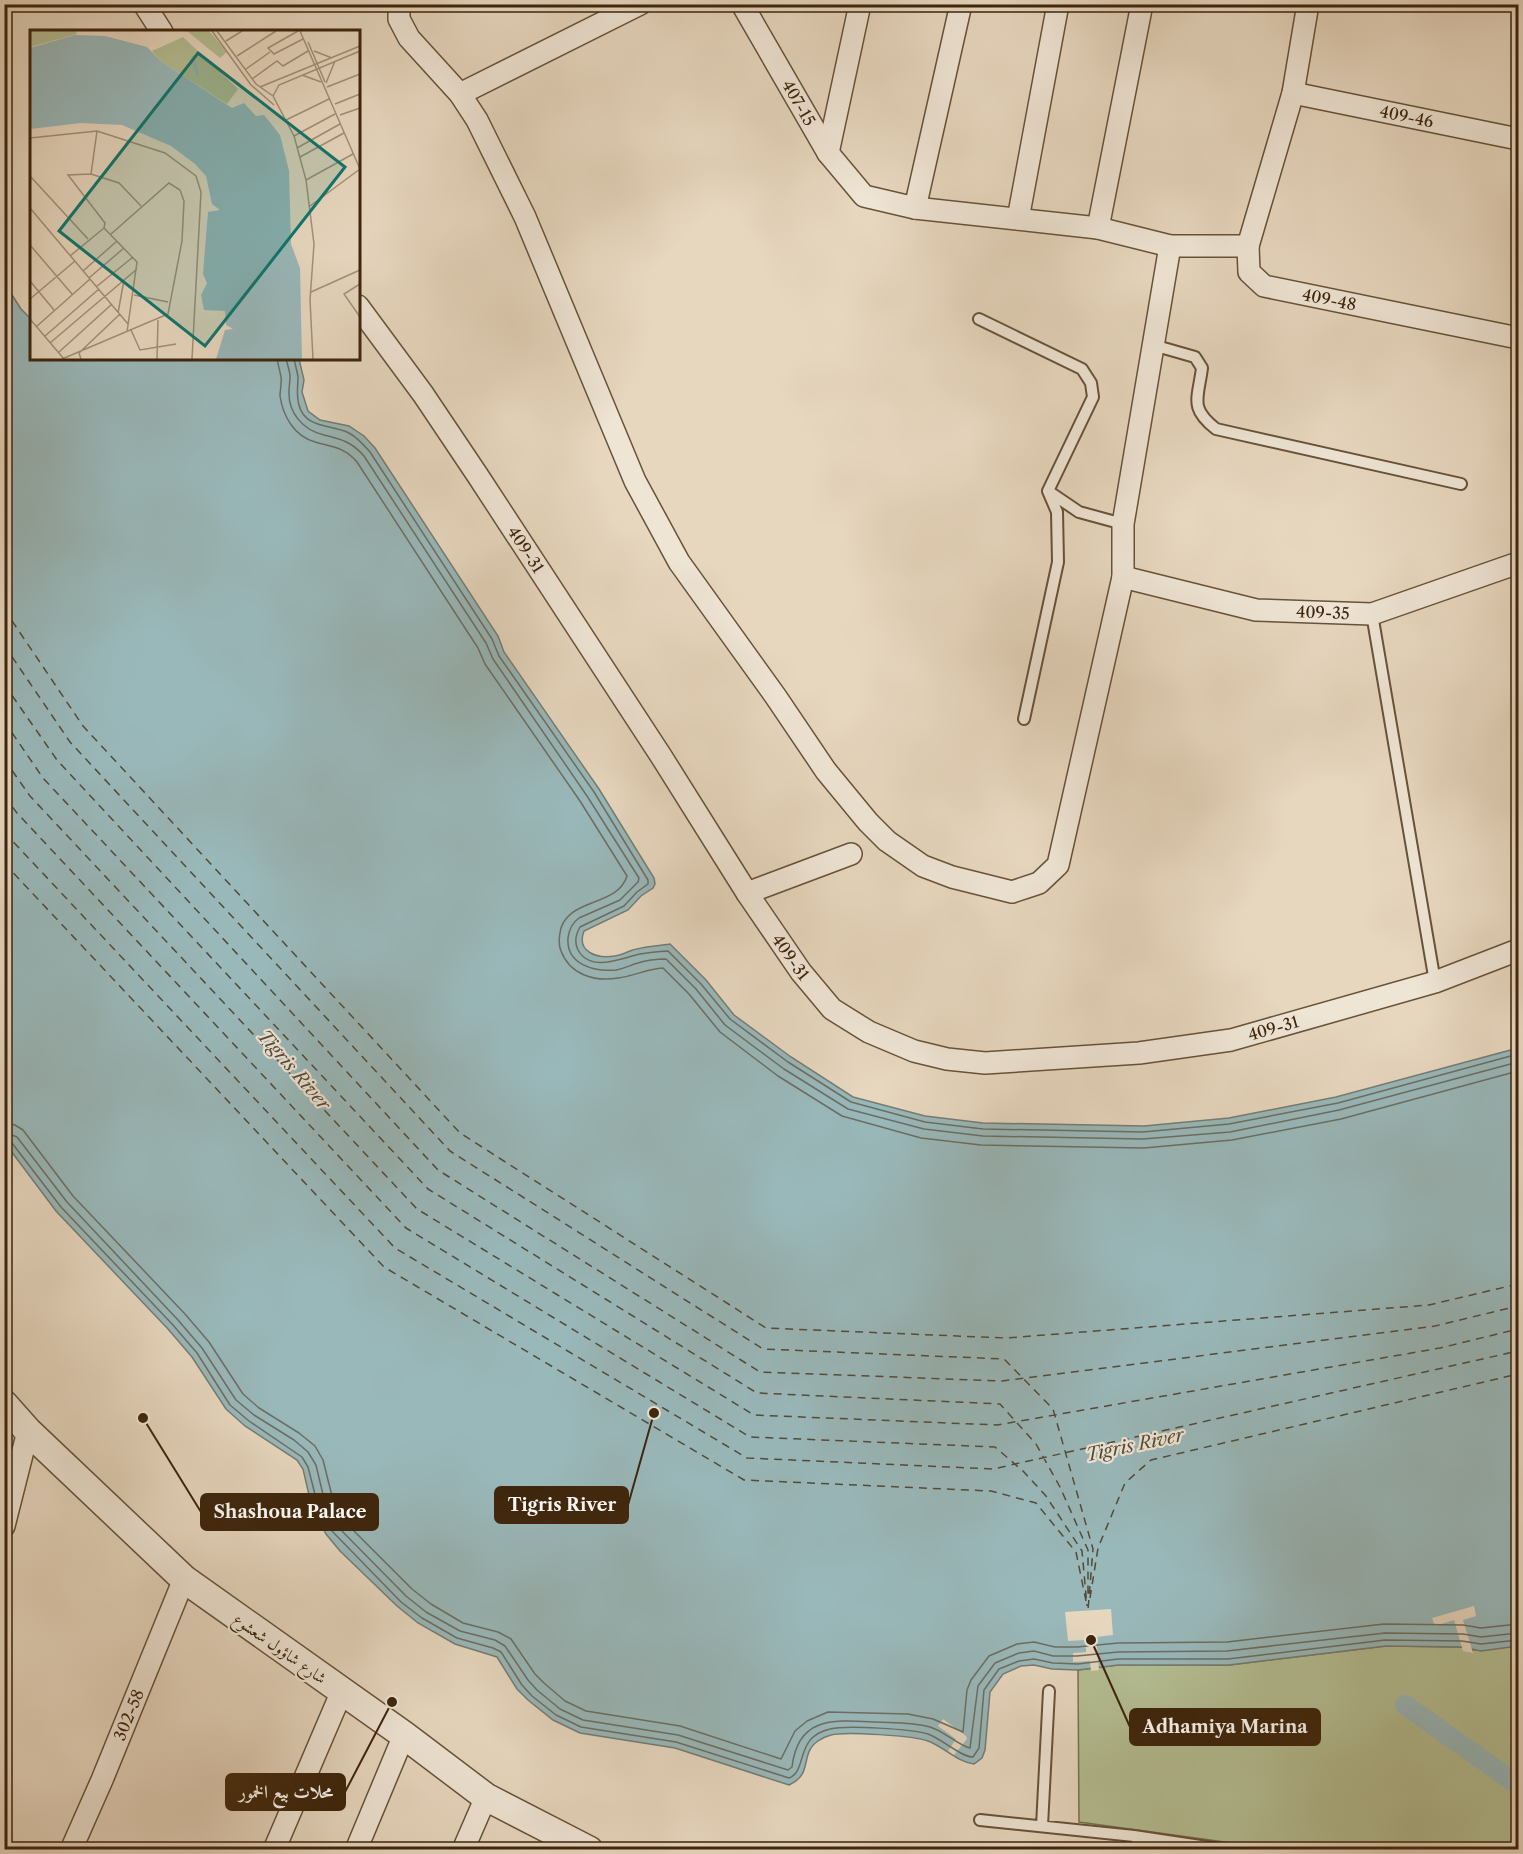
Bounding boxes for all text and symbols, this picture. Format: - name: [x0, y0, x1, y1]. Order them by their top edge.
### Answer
- inset map: [30, 30, 360, 360]
- street label: 407-15: [778, 76, 820, 129]
- street label: 409-46: [1378, 101, 1435, 132]
- street label: 409-48: [1300, 284, 1358, 315]
- street label: 409-31: [504, 522, 549, 577]
- street label: 409-35: [1296, 601, 1350, 623]
- street label: 409-31: [768, 930, 814, 985]
- street label: 409-31: [1246, 1011, 1301, 1045]
- water label: Tigris River: [253, 1025, 336, 1116]
- water label: Tigris River: [1084, 1424, 1187, 1466]
- callout: Tigris River: [495, 1487, 628, 1523]
- callout: Shashoua Palace: [201, 1494, 378, 1530]
- text: Tigris River: [508, 1494, 617, 1516]
- text: Shashoua Palace: [214, 1501, 367, 1523]
- street label: شارع شاؤول شعشوع: [227, 1608, 331, 1691]
- street label: 302-58: [109, 1686, 148, 1743]
- callout: Adhamiya Marina: [1130, 1709, 1320, 1745]
- text: Adhamiya Marina: [1141, 1716, 1308, 1738]
- callout: محلات بيع الخمور: [226, 1774, 345, 1810]
- text: محلات بيع الخمور: [237, 1781, 334, 1809]

